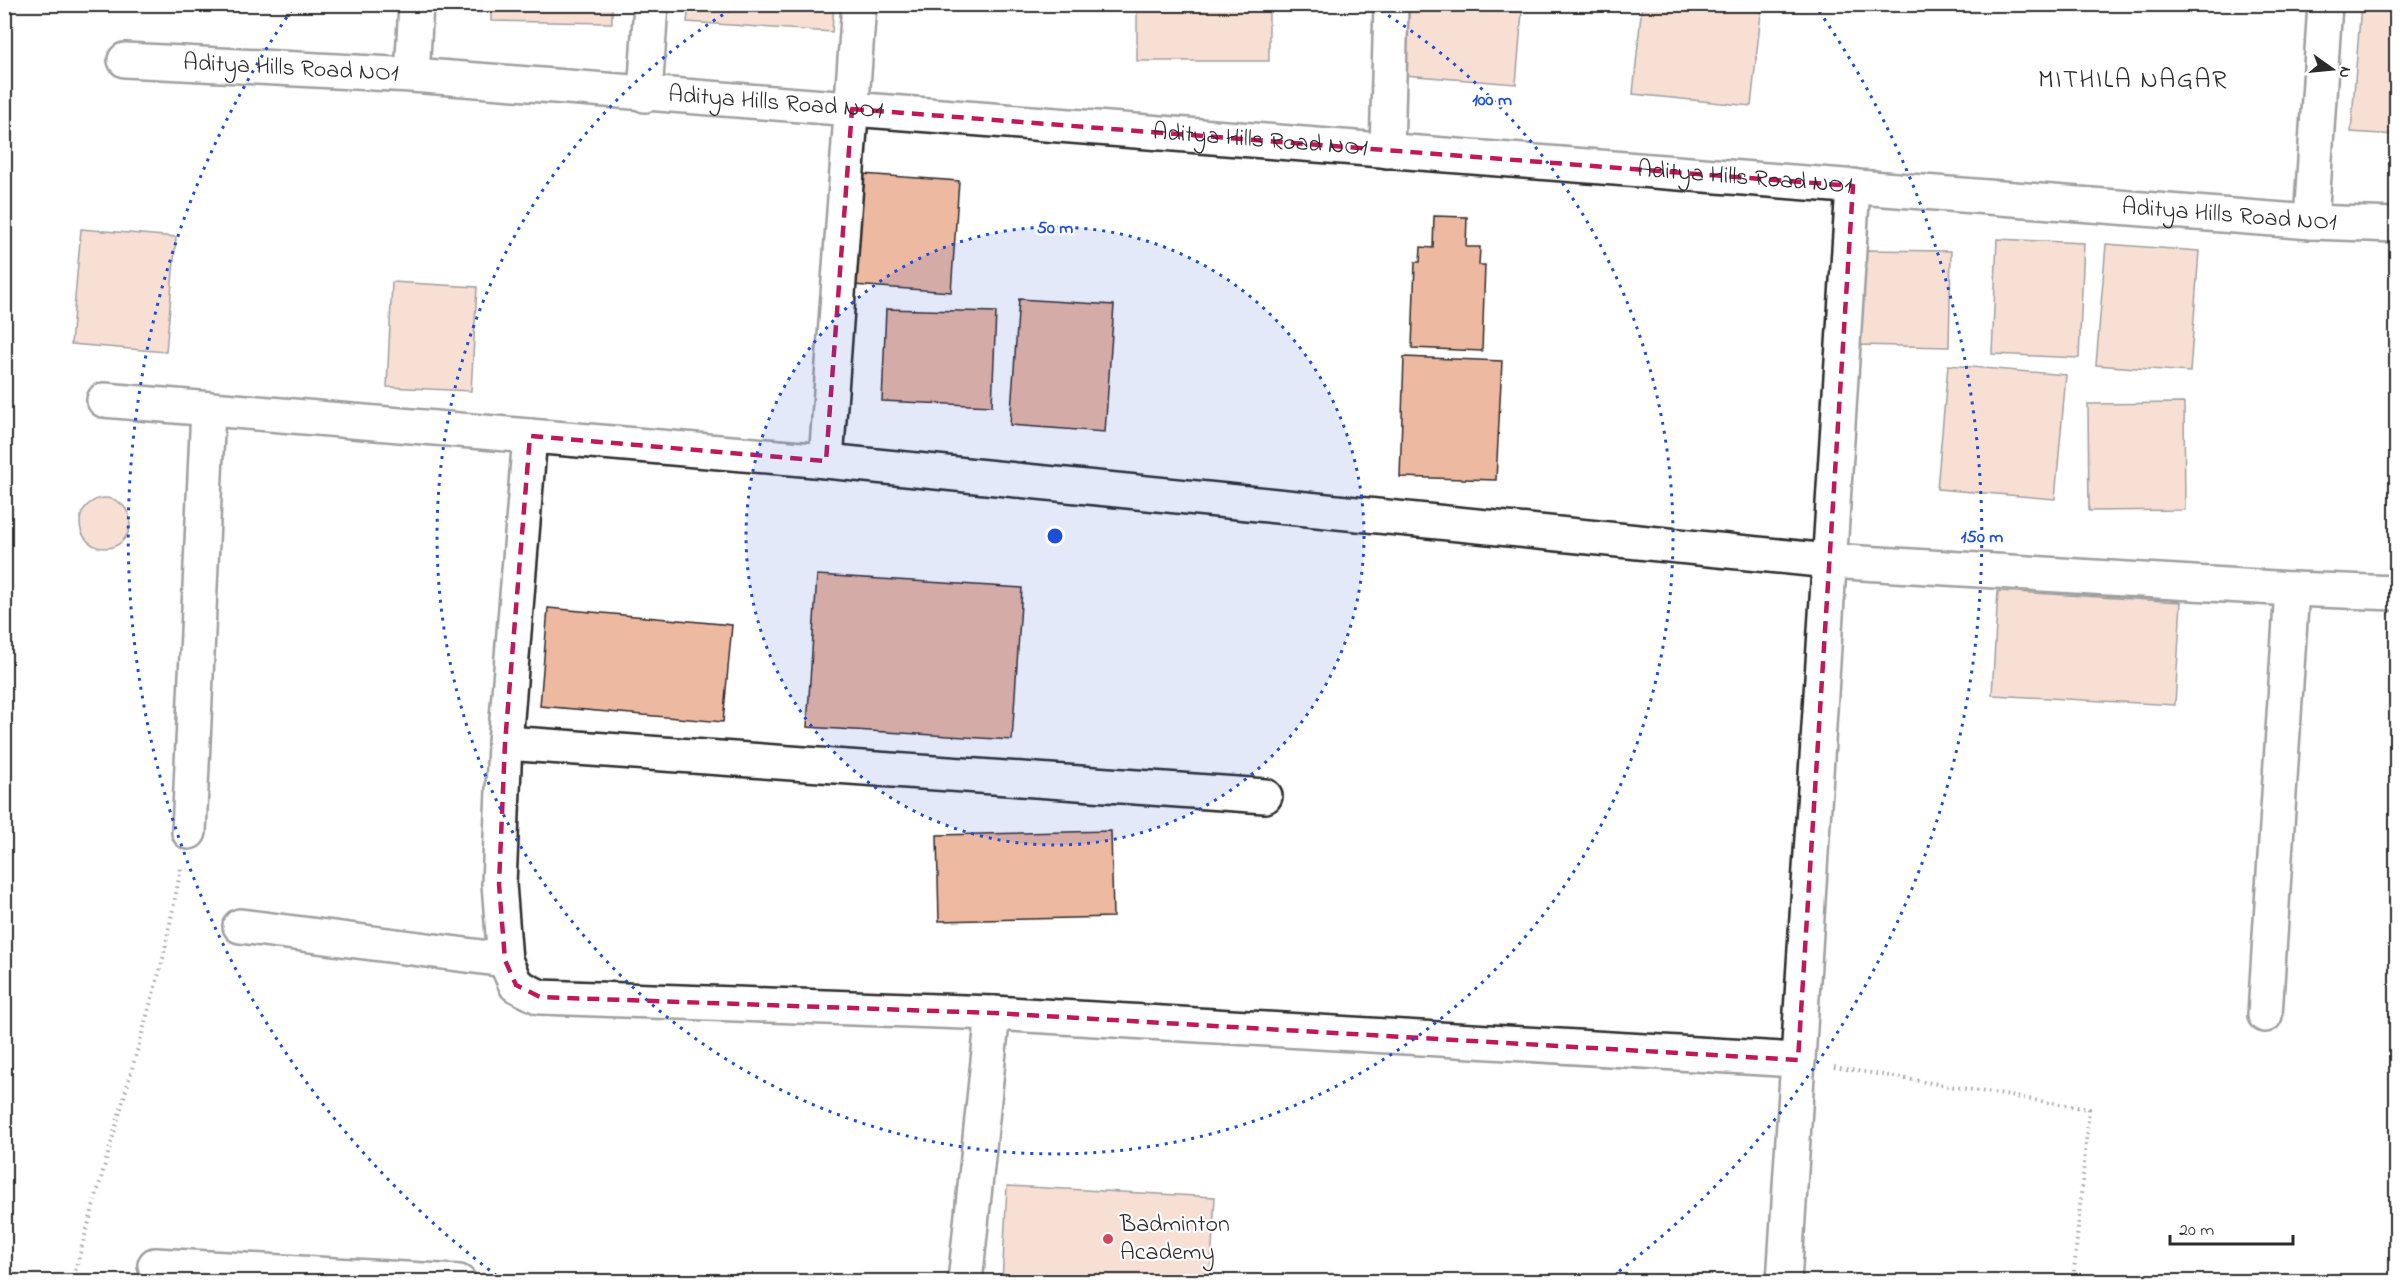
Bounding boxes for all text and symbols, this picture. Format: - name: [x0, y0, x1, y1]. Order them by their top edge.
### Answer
- north arrow: [2302, 39, 2362, 99]
- street label: Aditya Hills Road NO1: [182, 46, 400, 92]
- district label: MITHILA NAGAR: [2038, 62, 2228, 100]
- text: N: [2332, 64, 2358, 81]
- street label: Aditya Hills Road NO1: [667, 77, 885, 129]
- text: 100 m: [1472, 88, 1512, 114]
- street label: Aditya Hills Road NO1: [1151, 115, 1369, 166]
- street label: Aditya Hills Road NO1: [1636, 152, 1854, 204]
- street label: Aditya Hills Road NO1: [2120, 190, 2338, 240]
- text: 50 m: [1037, 216, 1073, 242]
- text: 150 m: [1961, 525, 2003, 551]
- centre of rings: [1045, 526, 1065, 546]
- place label: Badminton Academy: [1119, 1208, 1230, 1272]
- scale bar: [2170, 1208, 2293, 1246]
- text: 20 m: [2179, 1218, 2214, 1244]
- marker: Badminton Academy: [1101, 1232, 1115, 1246]

